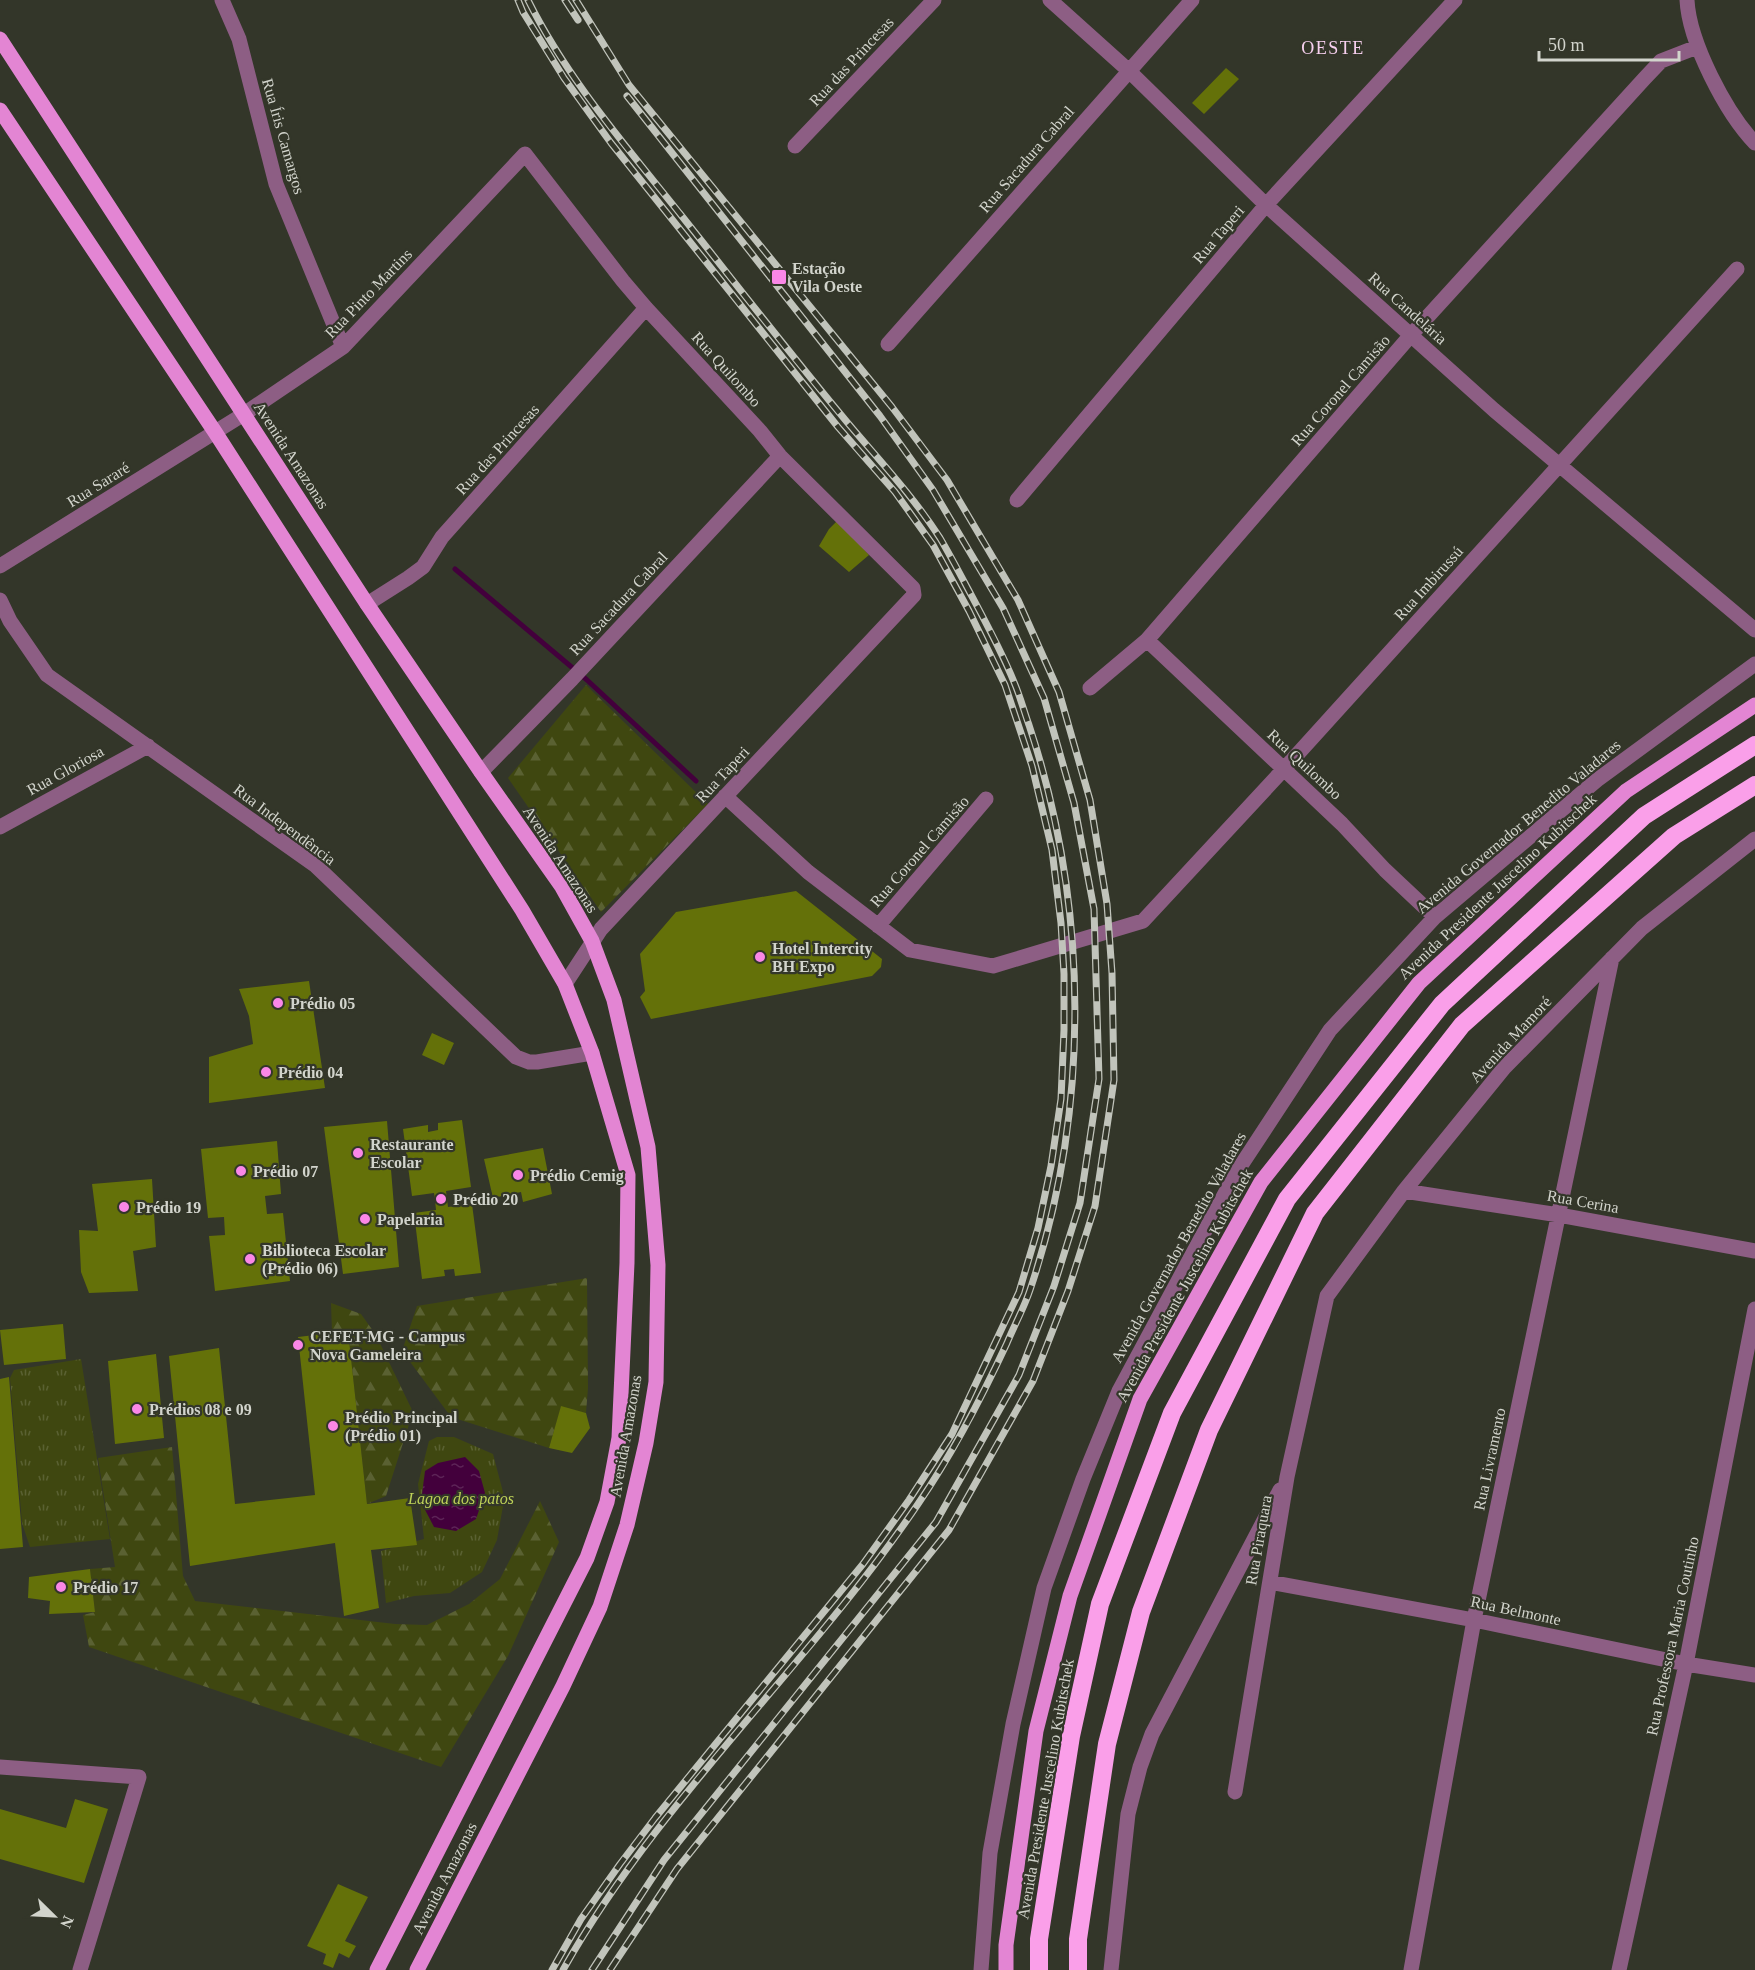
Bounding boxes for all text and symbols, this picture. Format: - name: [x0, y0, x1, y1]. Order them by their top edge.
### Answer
- street label: Rua das Princesas: [806, 13, 897, 109]
- scale bar: [1539, 24, 1678, 62]
- text: 50 m: [1548, 35, 1585, 55]
- district label: OESTE: [1301, 38, 1365, 58]
- street label: Rua Íris Camargos: [258, 76, 309, 196]
- street label: Rua Sacadura Cabral: [976, 102, 1077, 216]
- street label: Rua Taperi: [1189, 202, 1249, 267]
- street label: Rua Pinto Martins: [321, 245, 415, 341]
- place label: Estação Vila Oeste: [792, 260, 862, 295]
- marker: Estação Vila Oeste: [770, 268, 788, 286]
- street label: Rua Candelária: [1365, 269, 1450, 348]
- street label: Rua Quilombo: [689, 328, 765, 410]
- street label: Rua Coronel Camisão: [1288, 331, 1393, 449]
- street label: Avenida Amazonas: [251, 399, 332, 512]
- street label: Rua das Princesas: [452, 401, 542, 498]
- street label: Rua Sararé: [64, 458, 133, 510]
- street label: Rua Imbirussú: [1391, 543, 1466, 624]
- street label: Rua Sacadura Cabral: [566, 548, 671, 659]
- street label: Rua Quilombo: [1264, 726, 1345, 803]
- street label: Avenida Governador Benedito Valadares: [1413, 736, 1624, 917]
- street label: Rua Gloriosa: [24, 742, 106, 798]
- street label: Rua Taperi: [692, 743, 754, 806]
- street label: Rua Independência: [230, 781, 339, 869]
- street label: Avenida Presidente Juscelino Kubitschek: [1395, 790, 1600, 983]
- street label: Rua Coronel Camisão: [867, 792, 972, 910]
- street label: Avenida Amazonas: [520, 803, 601, 916]
- place label: Hotel Intercity BH Expo: [772, 940, 873, 976]
- marker: Hotel Intercity BH Expo: [753, 950, 767, 964]
- street label: Avenida Mamoré: [1466, 993, 1555, 1086]
- place label: Prédio 05: [290, 995, 355, 1012]
- marker: Prédio 05: [271, 996, 285, 1010]
- place label: Prédio 04: [278, 1064, 343, 1081]
- marker: Prédio 04: [259, 1065, 273, 1079]
- street label: Avenida Governador Benedito Valadares: [1108, 1129, 1249, 1366]
- place label: Restaurante Escolar: [370, 1136, 454, 1171]
- marker: Restaurante Escolar: [351, 1146, 365, 1160]
- place label: Prédio 07: [253, 1163, 318, 1180]
- marker: Prédio 07: [234, 1164, 248, 1178]
- street label: Avenida Presidente Juscelino Kubitschek: [1113, 1166, 1256, 1405]
- place label: Prédio Cemig: [530, 1167, 624, 1185]
- marker: Prédio Cemig: [511, 1168, 525, 1182]
- street label: Rua Cerina: [1546, 1187, 1620, 1216]
- place label: Prédio 20: [453, 1191, 518, 1208]
- marker: Prédio 20: [434, 1192, 448, 1206]
- place label: Prédio 19: [136, 1199, 201, 1216]
- marker: Prédio 19: [117, 1200, 131, 1214]
- place label: Papelaria: [377, 1211, 443, 1229]
- marker: Papelaria: [358, 1212, 372, 1226]
- place label: Biblioteca Escolar (Prédio 06): [262, 1242, 386, 1278]
- marker: Biblioteca Escolar (Prédio 06): [243, 1252, 257, 1266]
- place label: CEFET-MG - Campus Nova Gameleira: [310, 1328, 465, 1363]
- marker: CEFET-MG - Campus Nova Gameleira: [291, 1338, 305, 1352]
- street label: Avenida Amazonas: [606, 1374, 645, 1498]
- place label: Prédios 08 e 09: [149, 1401, 252, 1418]
- marker: Prédios 08 e 09: [130, 1402, 144, 1416]
- street label: Rua Livramento: [1470, 1406, 1509, 1512]
- place label: Prédio Principal (Prédio 01): [345, 1409, 458, 1445]
- marker: Prédio Principal (Prédio 01): [326, 1419, 340, 1433]
- park label: Lagoa dos patos: [407, 1490, 514, 1508]
- street label: Rua Piraquara: [1242, 1494, 1276, 1587]
- street label: Rua Professora Maria Coutinho: [1643, 1535, 1702, 1737]
- place label: Prédio 17: [73, 1579, 138, 1596]
- marker: Prédio 17: [54, 1580, 68, 1594]
- street label: Rua Belmonte: [1469, 1593, 1563, 1628]
- street label: Avenida Presidente Juscelino Kubitschek: [1014, 1658, 1077, 1921]
- street label: Avenida Amazonas: [409, 1819, 480, 1937]
- north arrow: [24, 1886, 84, 1946]
- text: N: [57, 1913, 77, 1931]

